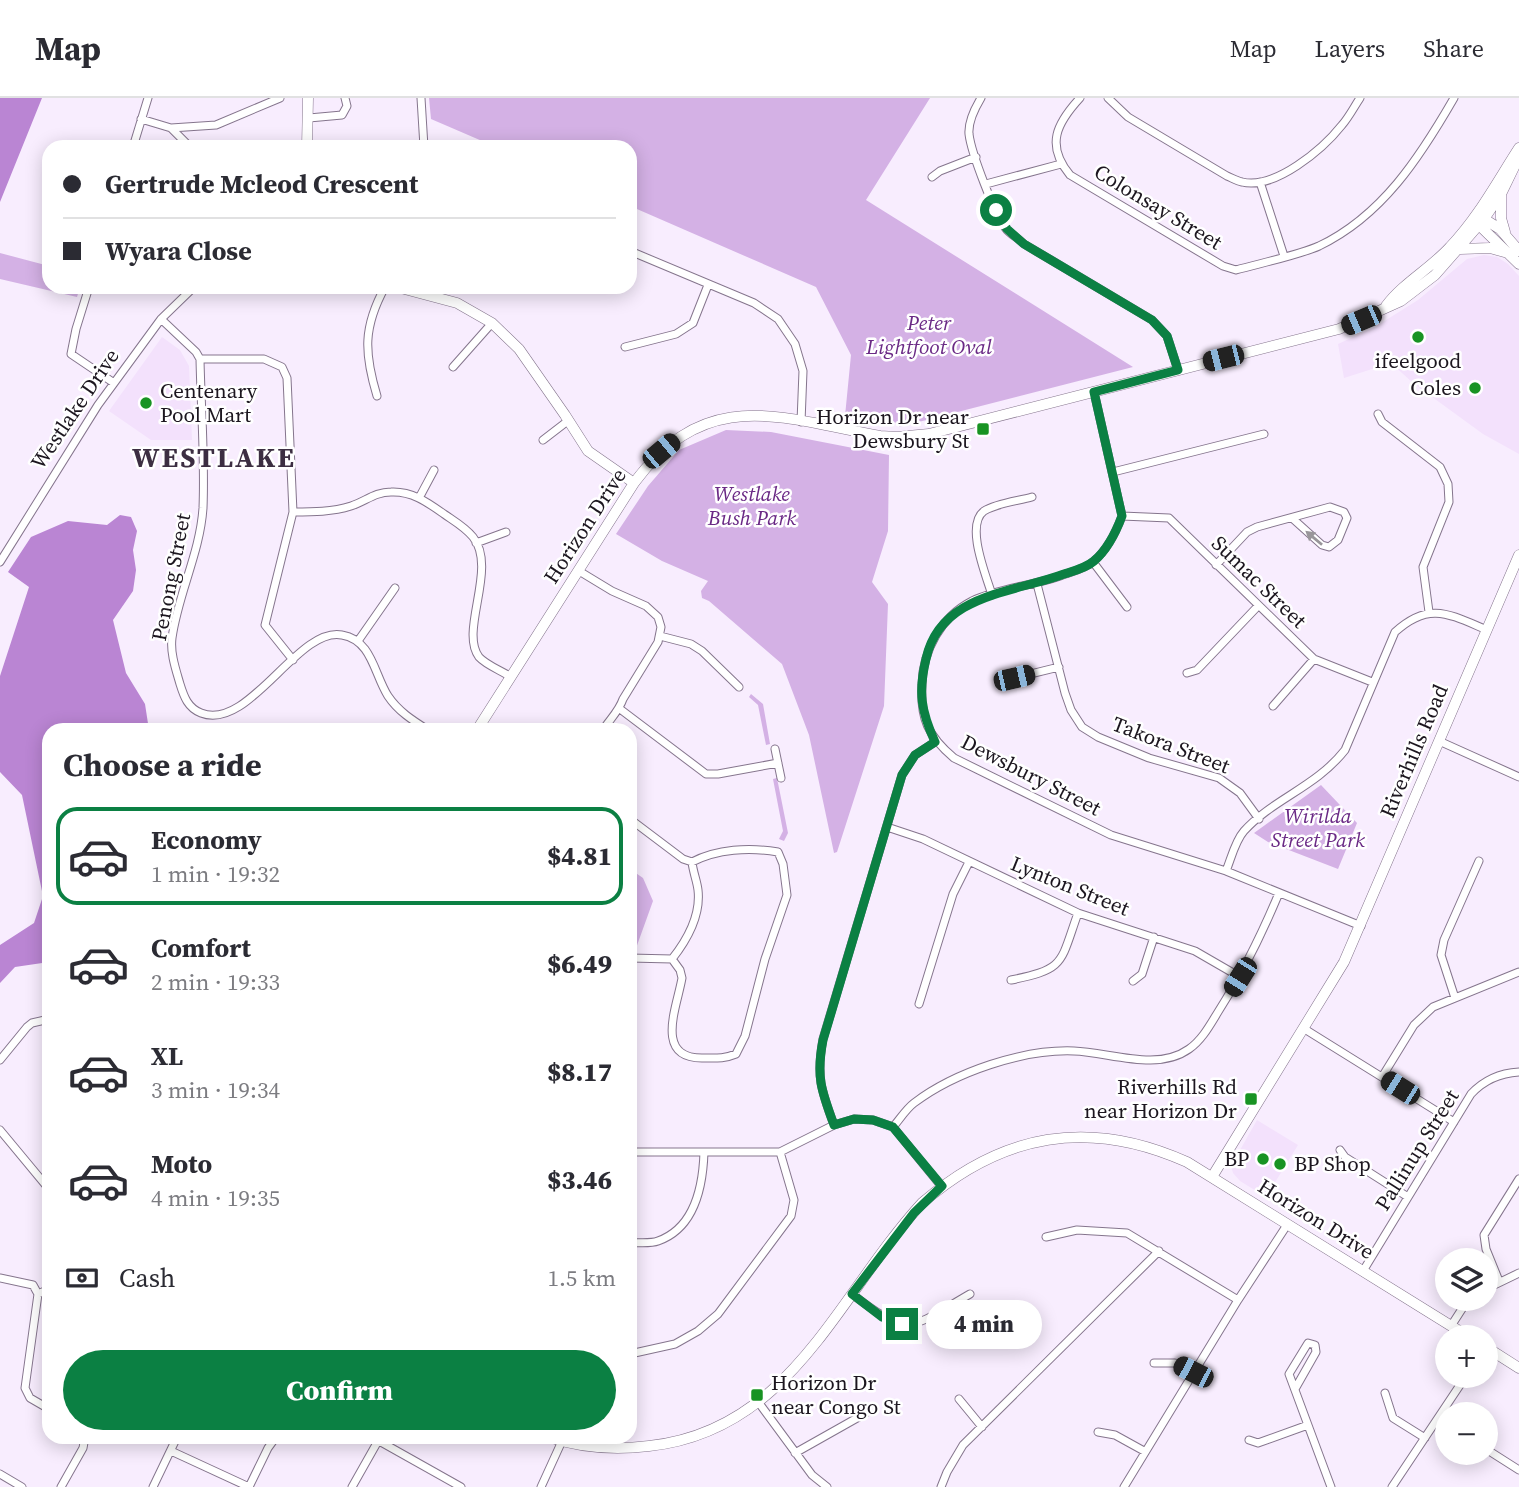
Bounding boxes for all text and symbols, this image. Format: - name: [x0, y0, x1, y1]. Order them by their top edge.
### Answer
- text: Map: [35, 26, 101, 71]
- text: Map: [1230, 32, 1277, 65]
- text: Layers: [1315, 32, 1385, 65]
- text: Share: [1423, 32, 1484, 65]
- street label: Colonsay Street: [1089, 157, 1228, 256]
- text: Gertrude Mcleod Crescent: [105, 166, 418, 202]
- route start: [980, 194, 1012, 226]
- text: Wyara Close: [105, 233, 252, 269]
- car: [1338, 302, 1385, 338]
- park label: Peter Lightfoot Oval: [865, 308, 992, 361]
- marker: ifeelgood: [1410, 329, 1426, 345]
- street label: Westlake Drive: [24, 343, 126, 475]
- car: [1201, 343, 1246, 373]
- place label: ifeelgood: [1375, 346, 1461, 375]
- place label: Coles: [1410, 373, 1461, 402]
- place label: Centenary Pool Mart: [160, 376, 258, 429]
- marker: Coles: [1467, 380, 1483, 396]
- marker: Centenary Pool Mart: [138, 395, 154, 411]
- place label: Horizon Dr near Dewsbury St: [816, 402, 969, 455]
- marker: Horizon Dr near Dewsbury St: [975, 421, 991, 437]
- car: [639, 429, 684, 473]
- district label: WESTLAKE: [132, 438, 296, 476]
- street label: Horizon Drive: [536, 462, 633, 589]
- park label: Westlake Bush Park: [707, 479, 796, 532]
- street label: Penong Street: [144, 510, 197, 643]
- street label: Sumac Street: [1205, 529, 1313, 635]
- one-way arrow: [1305, 530, 1323, 545]
- car: [992, 663, 1037, 693]
- street label: Riverhills Road: [1372, 680, 1455, 822]
- street label: Takora Street: [1108, 709, 1234, 780]
- street label: Dewsbury Street: [956, 727, 1106, 822]
- text: Choose a ride: [63, 743, 262, 787]
- park label: Wirilda Street Park: [1271, 801, 1365, 854]
- text: Economy: [151, 822, 262, 858]
- icon: car: [67, 825, 130, 888]
- text: $4.81: [547, 838, 612, 874]
- street label: Lynton Street: [1007, 849, 1134, 923]
- text: 1 min · 19:32: [151, 858, 280, 890]
- text: Comfort: [151, 930, 251, 966]
- icon: car: [67, 933, 130, 996]
- text: $6.49: [547, 946, 612, 982]
- car: [1220, 954, 1261, 1000]
- text: 2 min · 19:33: [151, 966, 280, 998]
- text: XL: [151, 1038, 183, 1074]
- icon: car: [67, 1041, 130, 1104]
- text: $8.17: [547, 1054, 612, 1090]
- car: [1377, 1068, 1424, 1108]
- place label: Riverhills Rd near Horizon Dr: [1084, 1072, 1237, 1125]
- text: 3 min · 19:34: [151, 1074, 280, 1106]
- street label: Pallinup Street: [1368, 1083, 1466, 1216]
- marker: Riverhills Rd near Horizon Dr: [1243, 1091, 1259, 1107]
- place label: BP: [1224, 1144, 1249, 1173]
- text: Moto: [151, 1146, 212, 1182]
- icon: car: [67, 1149, 130, 1212]
- place label: BP Shop: [1294, 1149, 1371, 1178]
- marker: BP: [1255, 1151, 1271, 1167]
- marker: BP Shop: [1272, 1156, 1288, 1172]
- text: $3.46: [547, 1162, 612, 1198]
- street label: Horizon Drive: [1253, 1171, 1380, 1266]
- text: 4 min · 19:35: [151, 1182, 280, 1214]
- map controls: [1435, 1248, 1498, 1465]
- button: layers: [1435, 1248, 1498, 1311]
- icon: cash: [63, 1259, 101, 1297]
- text: Cash: [119, 1260, 175, 1296]
- text: 1.5 km: [547, 1262, 616, 1294]
- callout: 4 min: [926, 1300, 1042, 1348]
- route end: [886, 1308, 918, 1340]
- text: 4 min: [954, 1308, 1014, 1340]
- button: +: [1435, 1325, 1498, 1388]
- button: Confirm: [63, 1350, 616, 1430]
- car: [1170, 1353, 1217, 1391]
- place label: Horizon Dr near Congo St: [771, 1368, 901, 1421]
- marker: Horizon Dr near Congo St: [749, 1387, 765, 1403]
- button: −: [1435, 1402, 1498, 1465]

